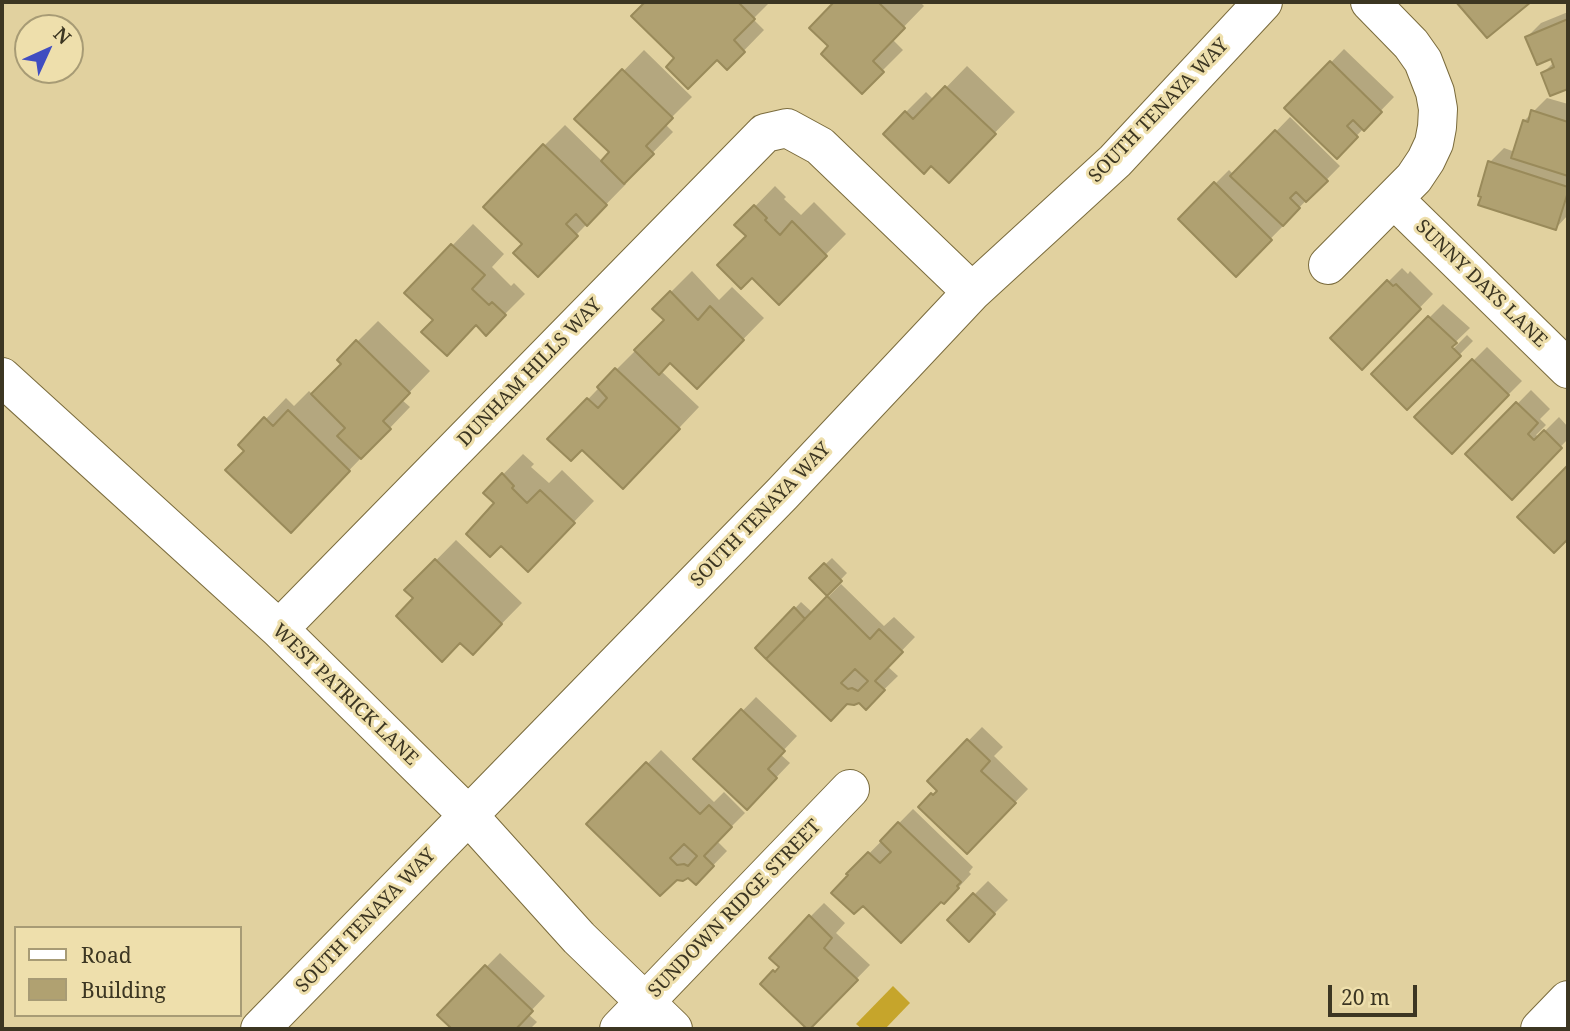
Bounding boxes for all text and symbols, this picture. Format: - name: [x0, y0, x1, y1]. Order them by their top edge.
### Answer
- north arrow: [14, 14, 84, 84]
- text: N: [48, 21, 77, 50]
- street label: SOUTH TENAYA WAY: [1084, 34, 1234, 188]
- street label: SUNNY DAYS LANE: [1411, 216, 1551, 352]
- street label: DUNHAM HILLS WAY: [453, 294, 607, 452]
- street label: SOUTH TENAYA WAY: [686, 438, 836, 592]
- street label: WEST PATRICK LANE: [267, 620, 423, 770]
- street label: SUNDOWN RIDGE STREET: [644, 815, 826, 1003]
- street label: SOUTH TENAYA WAY: [291, 844, 441, 998]
- legend: [14, 926, 242, 1017]
- text: Road: [81, 941, 132, 969]
- scale bar: [1332, 972, 1421, 1016]
- text: Building: [81, 976, 166, 1004]
- text: 20 m: [1341, 983, 1390, 1011]

